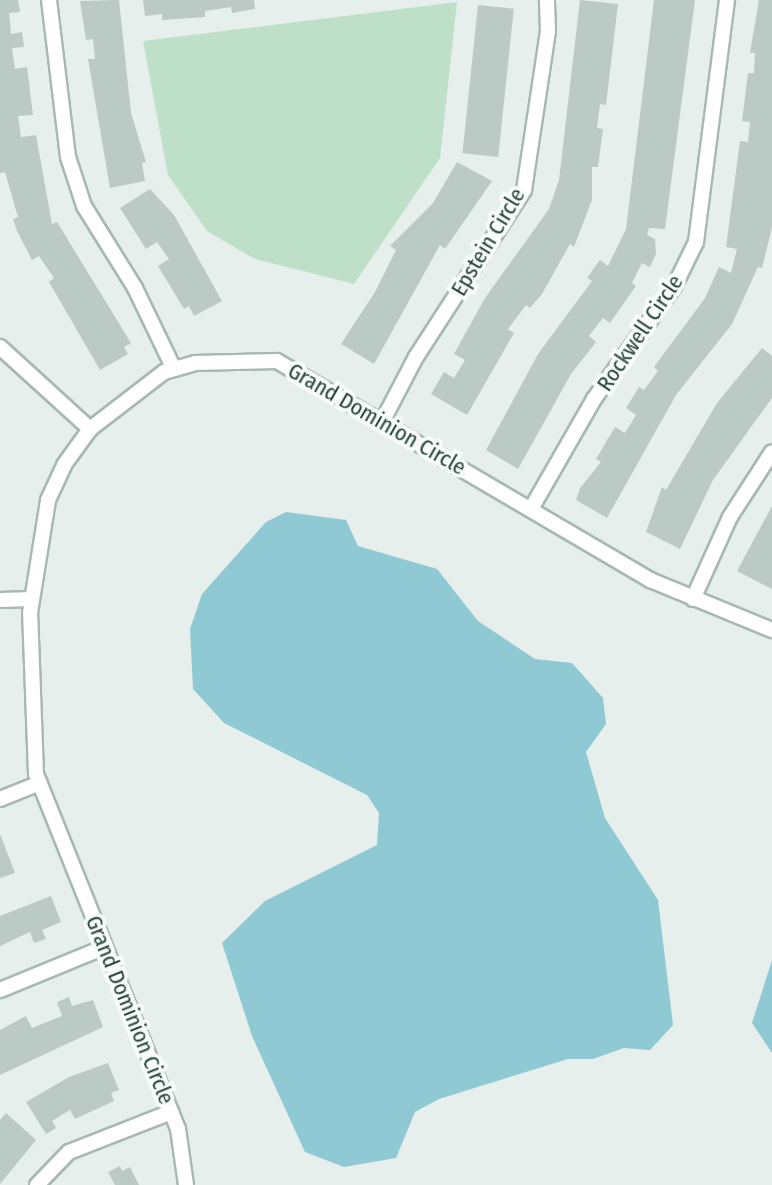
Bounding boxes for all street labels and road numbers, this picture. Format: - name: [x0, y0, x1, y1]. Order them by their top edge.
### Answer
- street label: Epstein Circle: [446, 183, 530, 301]
- street label: Rockwell Circle: [591, 270, 689, 396]
- street label: Grand Dominion Circle: [283, 357, 471, 481]
- street label: Grand Dominion Circle: [80, 912, 180, 1108]

